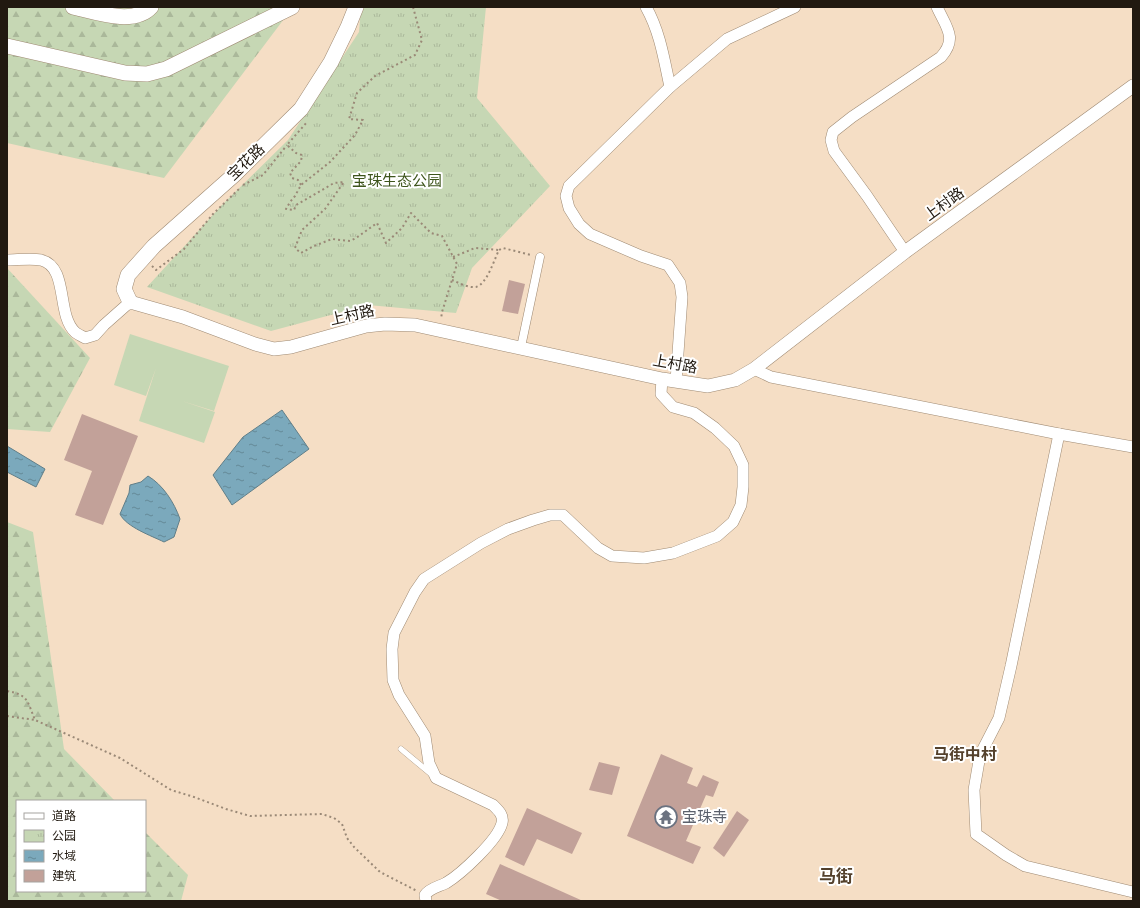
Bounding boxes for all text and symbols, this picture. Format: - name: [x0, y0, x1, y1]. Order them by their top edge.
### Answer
- street label: 宝花路: [224, 140, 268, 184]
- park label: 宝珠生态公园: [352, 172, 442, 190]
- street label: 上村路: [921, 183, 967, 225]
- street label: 上村路: [328, 301, 376, 329]
- street label: 上村路: [651, 351, 699, 377]
- district label: 马街中村: [933, 745, 997, 764]
- legend: [16, 800, 146, 892]
- temple icon: 宝珠寺: [653, 804, 679, 830]
- text: 道路: [52, 808, 76, 823]
- place label: 宝珠寺: [682, 808, 727, 826]
- text: 公园: [52, 828, 76, 843]
- text: 水域: [52, 848, 76, 863]
- district label: 马街: [819, 866, 853, 886]
- text: 建筑: [52, 868, 76, 883]

